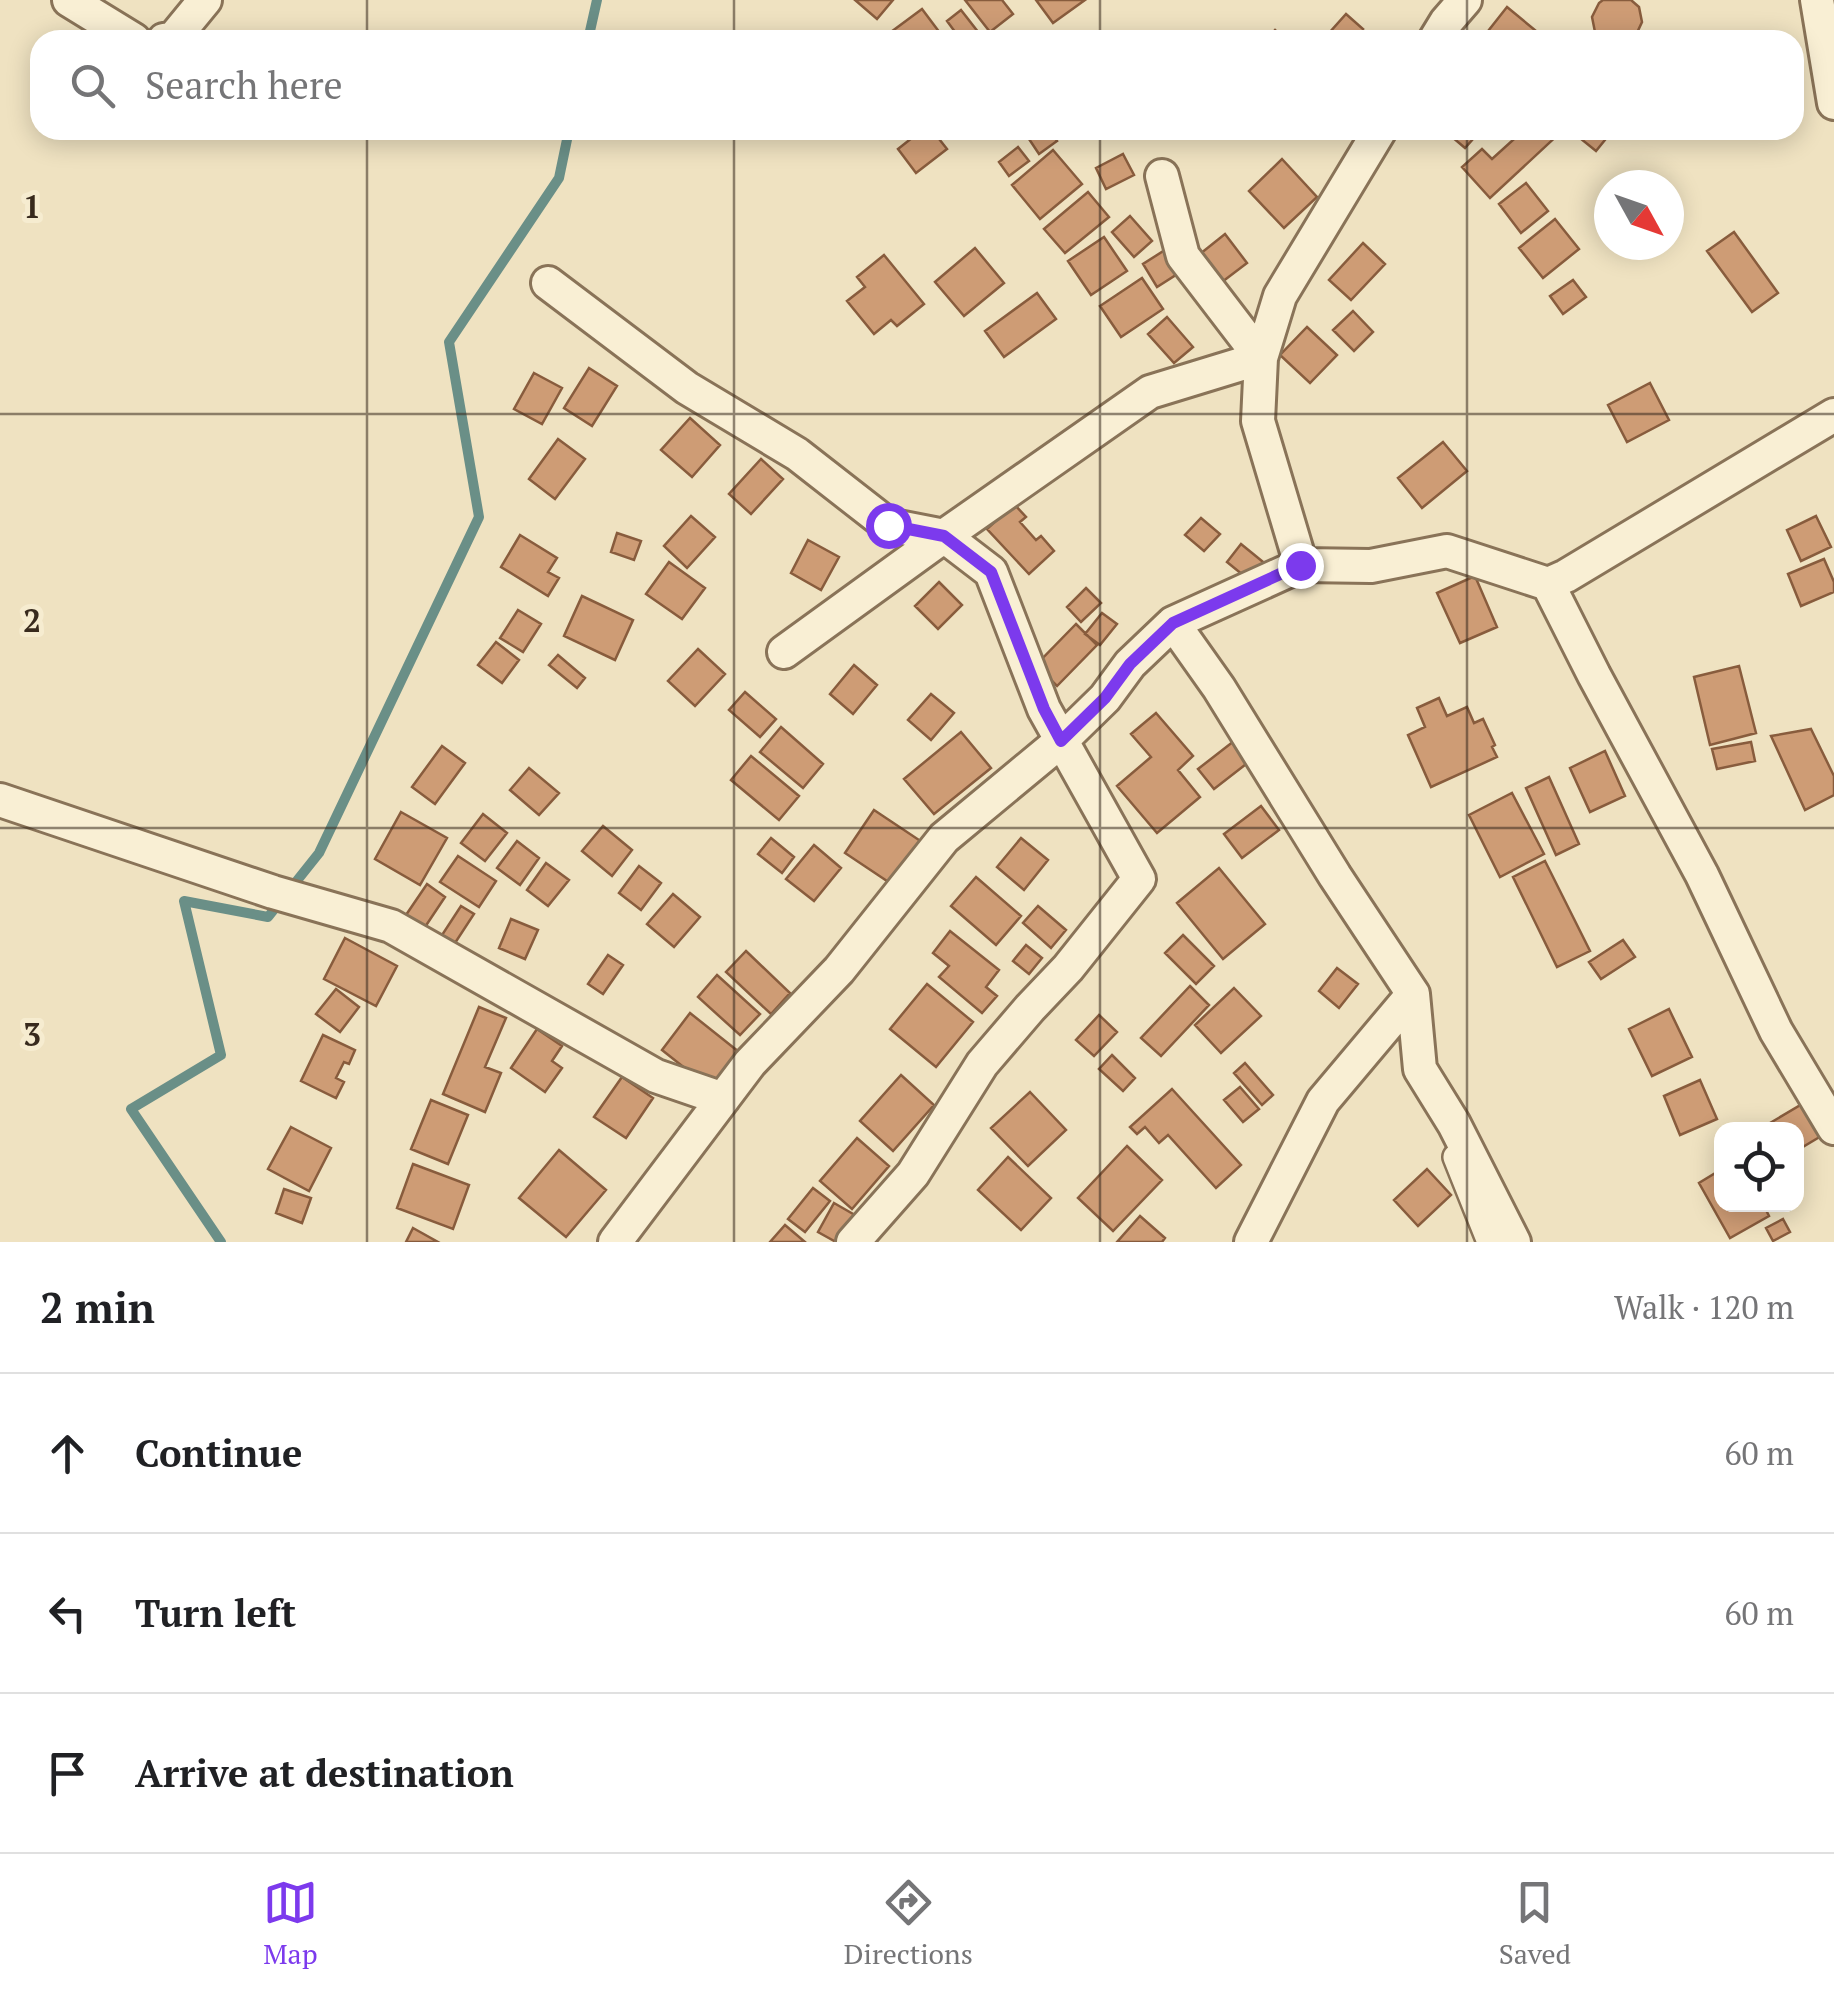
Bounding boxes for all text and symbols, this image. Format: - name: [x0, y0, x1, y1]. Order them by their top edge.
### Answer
- search box: [30, 30, 1804, 140]
- icon: search: [65, 58, 120, 113]
- text: Search here: [145, 60, 343, 110]
- north arrow: [1594, 170, 1684, 260]
- text: 1: [23, 185, 41, 227]
- route start: [866, 503, 912, 549]
- route end: [1278, 543, 1324, 589]
- text: 2: [23, 599, 41, 641]
- text: 3: [23, 1013, 41, 1055]
- map controls: [1714, 1122, 1804, 1212]
- button: locate: [1714, 1122, 1804, 1212]
- text: 2 min: [40, 1279, 155, 1335]
- text: Walk · 120 m: [1614, 1286, 1794, 1328]
- icon: ahead: [40, 1426, 95, 1481]
- text: Continue: [135, 1428, 302, 1478]
- text: 60 m: [1724, 1432, 1794, 1474]
- icon: left: [40, 1586, 95, 1641]
- text: Turn left: [135, 1588, 296, 1638]
- text: 60 m: [1724, 1592, 1794, 1634]
- icon: arrive: [40, 1746, 95, 1801]
- text: Arrive at destination: [135, 1748, 514, 1798]
- tab: Map: [263, 1875, 318, 1972]
- tab: Directions: [844, 1875, 973, 1972]
- tab: Saved: [1499, 1875, 1571, 1972]

